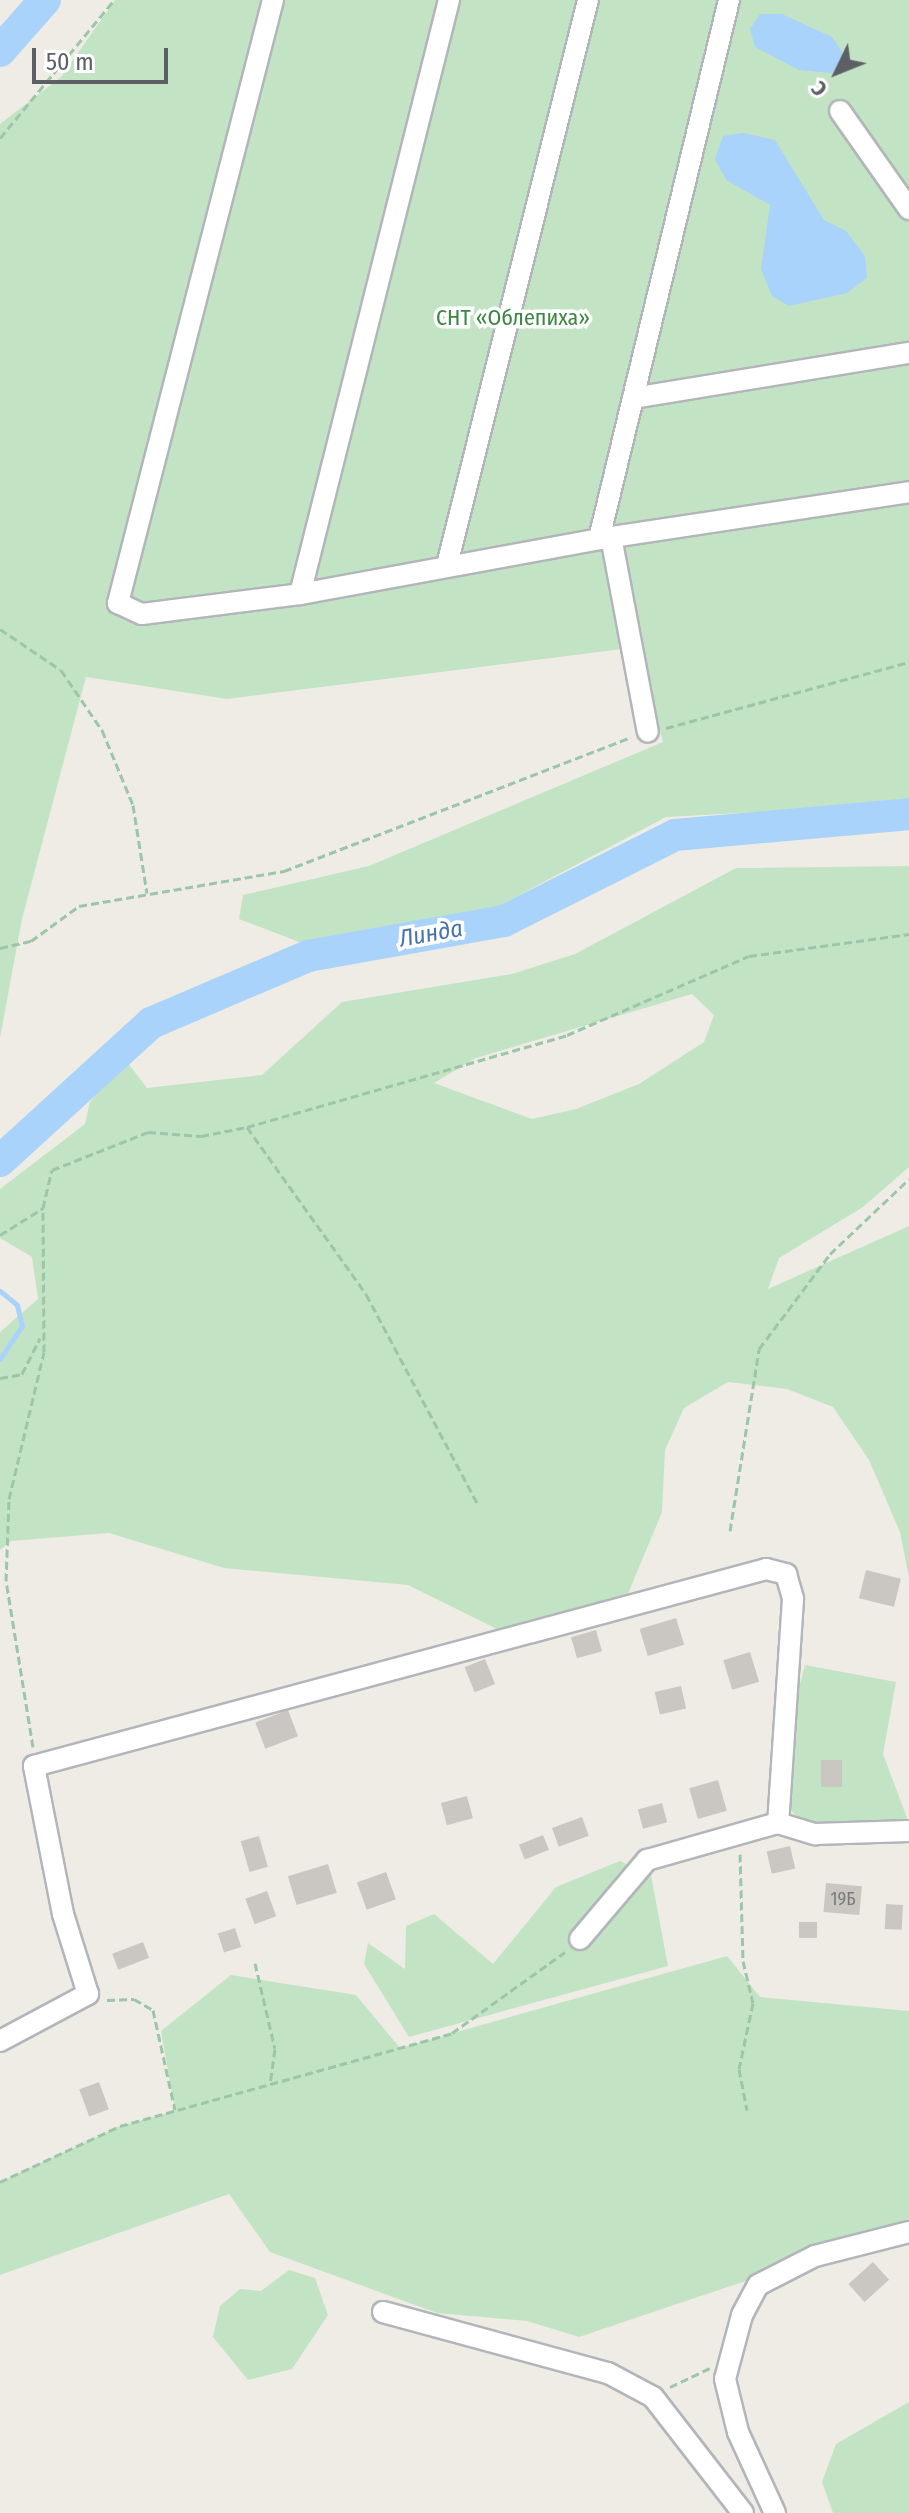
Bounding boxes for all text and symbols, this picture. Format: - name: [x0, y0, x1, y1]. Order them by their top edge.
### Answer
- scale bar: [36, 32, 172, 82]
- north arrow: [797, 32, 877, 112]
- text: 50 m: [46, 48, 94, 76]
- text: С: [805, 75, 833, 102]
- park label: СНТ «Облепиха»: [436, 305, 590, 331]
- water label: Линда: [397, 914, 465, 954]
- house number: 19Б: [830, 1888, 856, 1910]

